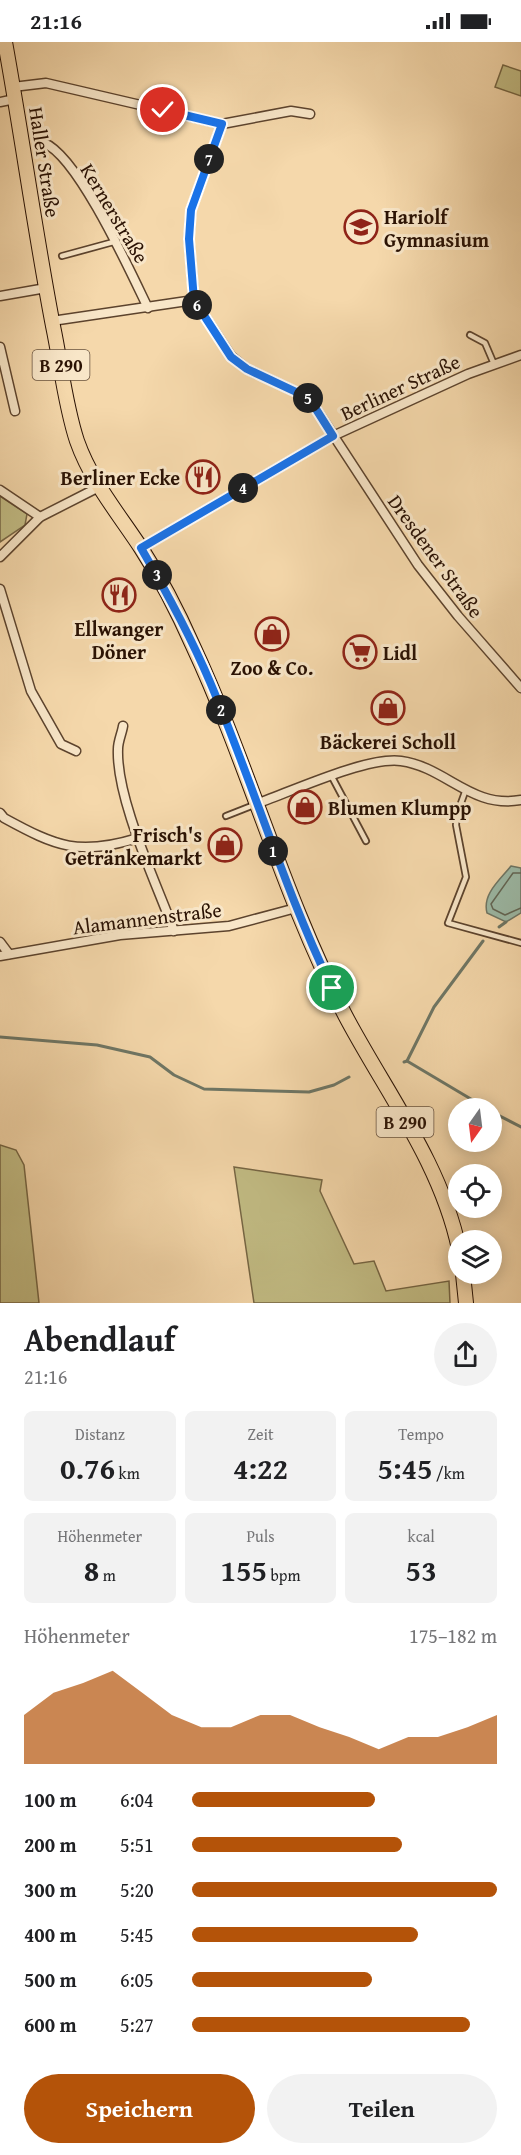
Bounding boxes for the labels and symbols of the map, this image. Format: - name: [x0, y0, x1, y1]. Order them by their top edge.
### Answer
- pin: [137, 84, 188, 135]
- street label: Haller Straße: [22, 105, 68, 219]
- pin: 7: [194, 144, 224, 174]
- street label: Kernerstraße: [74, 158, 156, 268]
- place label: Hariolf Gymnasium: [384, 202, 489, 254]
- school or university icon: Hariolf Gymnasium: [343, 209, 379, 245]
- pin: 6: [182, 290, 212, 320]
- street label: Berliner Straße: [335, 347, 465, 427]
- road number: B 290: [32, 350, 90, 380]
- pin: 5: [293, 383, 323, 413]
- restaurant icon: Berliner Ecke: [185, 459, 221, 495]
- place label: Berliner Ecke: [61, 463, 180, 492]
- pin: 4: [228, 473, 258, 503]
- street label: Dresdener Straße: [381, 488, 491, 624]
- pin: 3: [142, 560, 172, 590]
- restaurant icon: Ellwanger Döner: [101, 577, 137, 613]
- place label: Ellwanger Döner: [75, 614, 163, 666]
- shop icon: Zoo & Co.: [254, 616, 290, 652]
- supermarket icon: Lidl: [342, 634, 378, 670]
- place label: Lidl: [383, 638, 417, 667]
- place label: Zoo & Co.: [231, 653, 313, 682]
- shop icon: Bäckerei Scholl: [370, 690, 406, 726]
- pin: 2: [206, 695, 236, 725]
- place label: Bäckerei Scholl: [320, 727, 456, 756]
- shop icon: Blumen Klumpp: [287, 789, 323, 825]
- place label: Blumen Klumpp: [328, 793, 471, 822]
- place label: Frisch's Getränkemarkt: [65, 820, 202, 872]
- shop icon: Frisch's Getränkemarkt: [207, 827, 243, 863]
- pin: 1: [258, 836, 288, 866]
- street label: Alamannenstraße: [71, 894, 223, 942]
- pin: [306, 962, 357, 1013]
- north arrow: [448, 1098, 502, 1152]
- road number: B 290: [376, 1107, 434, 1137]

